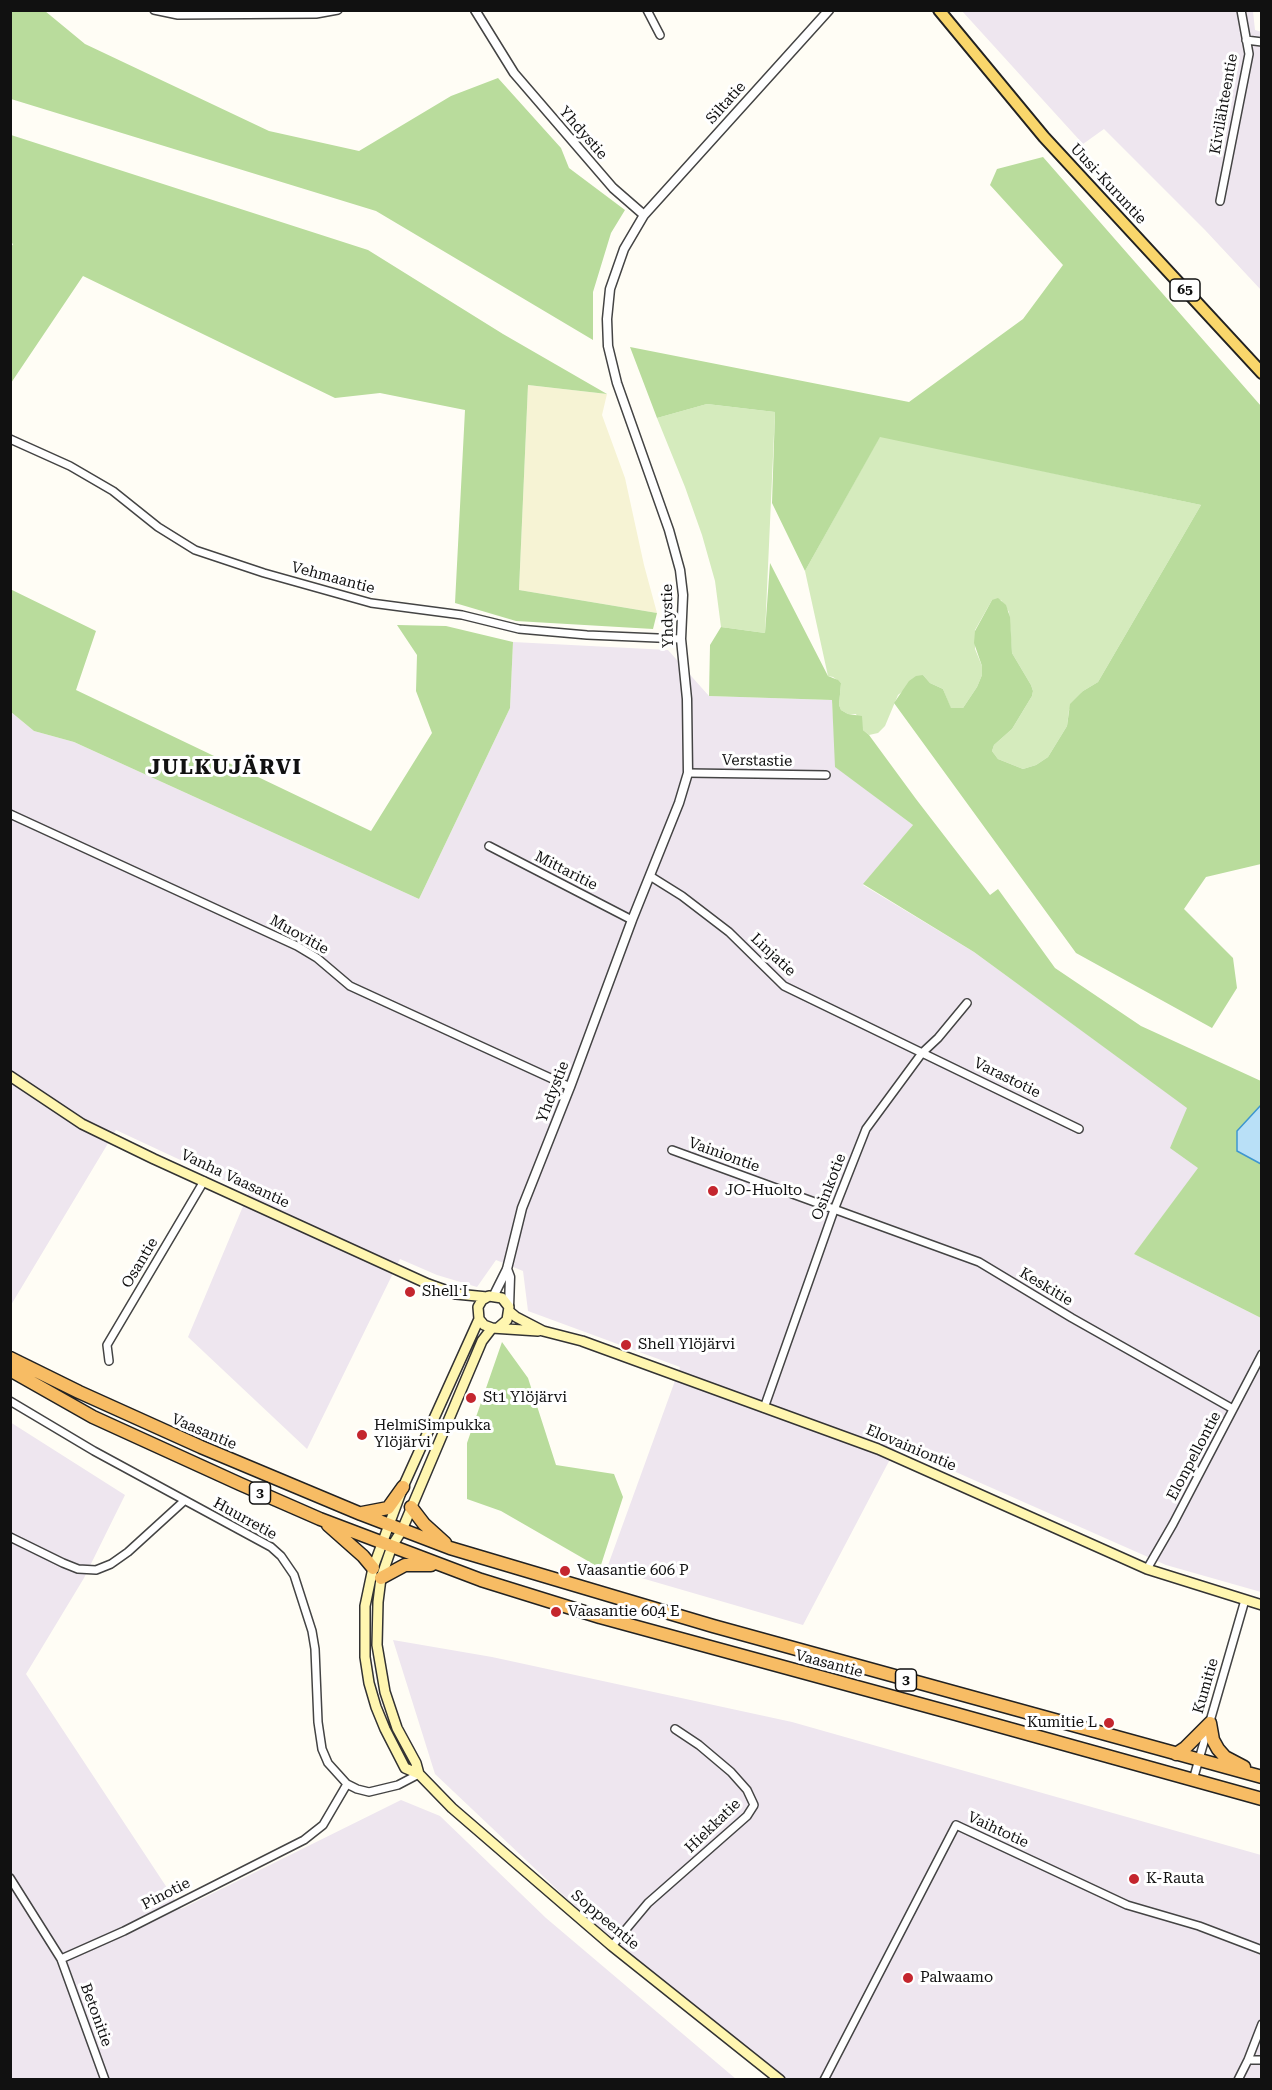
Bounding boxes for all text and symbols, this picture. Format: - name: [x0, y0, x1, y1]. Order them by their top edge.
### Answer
- street label: Kivilähteentie: [1206, 52, 1242, 156]
- street label: Siltatie: [702, 78, 750, 128]
- street label: Yhdystie: [555, 103, 611, 163]
- street label: Uusi-Kuruntie: [1066, 140, 1150, 228]
- road number: 65: [1170, 279, 1200, 301]
- street label: Vehmaantie: [289, 558, 377, 598]
- street label: Yhdystie: [658, 584, 678, 648]
- street label: Verstastie: [722, 751, 792, 771]
- district label: JULKUJÄRVI: [148, 755, 302, 781]
- street label: Mittaritie: [532, 848, 600, 894]
- street label: Muovitie: [266, 911, 332, 959]
- street label: Linjatie: [747, 930, 799, 980]
- street label: Varastotie: [971, 1054, 1043, 1102]
- street label: Yhdystie: [533, 1059, 573, 1125]
- street label: Vainiontie: [686, 1134, 762, 1176]
- street label: Vanha Vaasantie: [178, 1146, 292, 1212]
- street label: Osinkotie: [808, 1151, 850, 1223]
- place label: JO-Huolto: [725, 1182, 802, 1200]
- marker: JO-Huolto: [706, 1184, 720, 1198]
- street label: Osantie: [118, 1235, 162, 1291]
- street label: Keskitie: [1016, 1264, 1076, 1310]
- place label: Shell I: [422, 1283, 468, 1301]
- marker: Shell I: [403, 1285, 417, 1299]
- place label: Shell Ylöjärvi: [638, 1336, 735, 1354]
- marker: Shell Ylöjärvi: [619, 1338, 633, 1352]
- place label: St1 Ylöjärvi: [483, 1389, 567, 1407]
- marker: St1 Ylöjärvi: [464, 1391, 478, 1405]
- street label: Elonpellontie: [1163, 1409, 1225, 1503]
- street label: Vaasantie: [169, 1410, 239, 1454]
- place label: HelmiSimpukka Ylöjärvi: [374, 1417, 491, 1452]
- street label: Elovainiontie: [863, 1421, 959, 1475]
- marker: HelmiSimpukka Ylöjärvi: [355, 1428, 369, 1442]
- road number: 3: [250, 1482, 270, 1504]
- street label: Huurretie: [210, 1494, 280, 1544]
- place label: Vaasantie 606 P: [577, 1562, 689, 1580]
- marker: Vaasantie 606 P: [558, 1564, 572, 1578]
- place label: Vaasantie 604 E: [568, 1603, 679, 1621]
- marker: Vaasantie 604 E: [549, 1605, 563, 1619]
- street label: Vaasantie: [793, 1646, 865, 1682]
- street label: Kumitie: [1190, 1656, 1222, 1716]
- road number: 3: [896, 1669, 916, 1691]
- place label: Kumitie L: [1027, 1714, 1097, 1732]
- marker: Kumitie L: [1102, 1716, 1116, 1730]
- street label: Hiekkatie: [682, 1795, 744, 1857]
- street label: Vaihtotie: [965, 1808, 1031, 1852]
- place label: K-Rauta: [1146, 1870, 1204, 1888]
- marker: K-Rauta: [1127, 1872, 1141, 1886]
- street label: Pinotie: [139, 1874, 193, 1914]
- street label: Soppeentie: [567, 1886, 643, 1954]
- place label: Palwaamo: [920, 1969, 993, 1987]
- marker: Palwaamo: [901, 1971, 915, 1985]
- street label: Betonitie: [76, 1981, 116, 2049]

